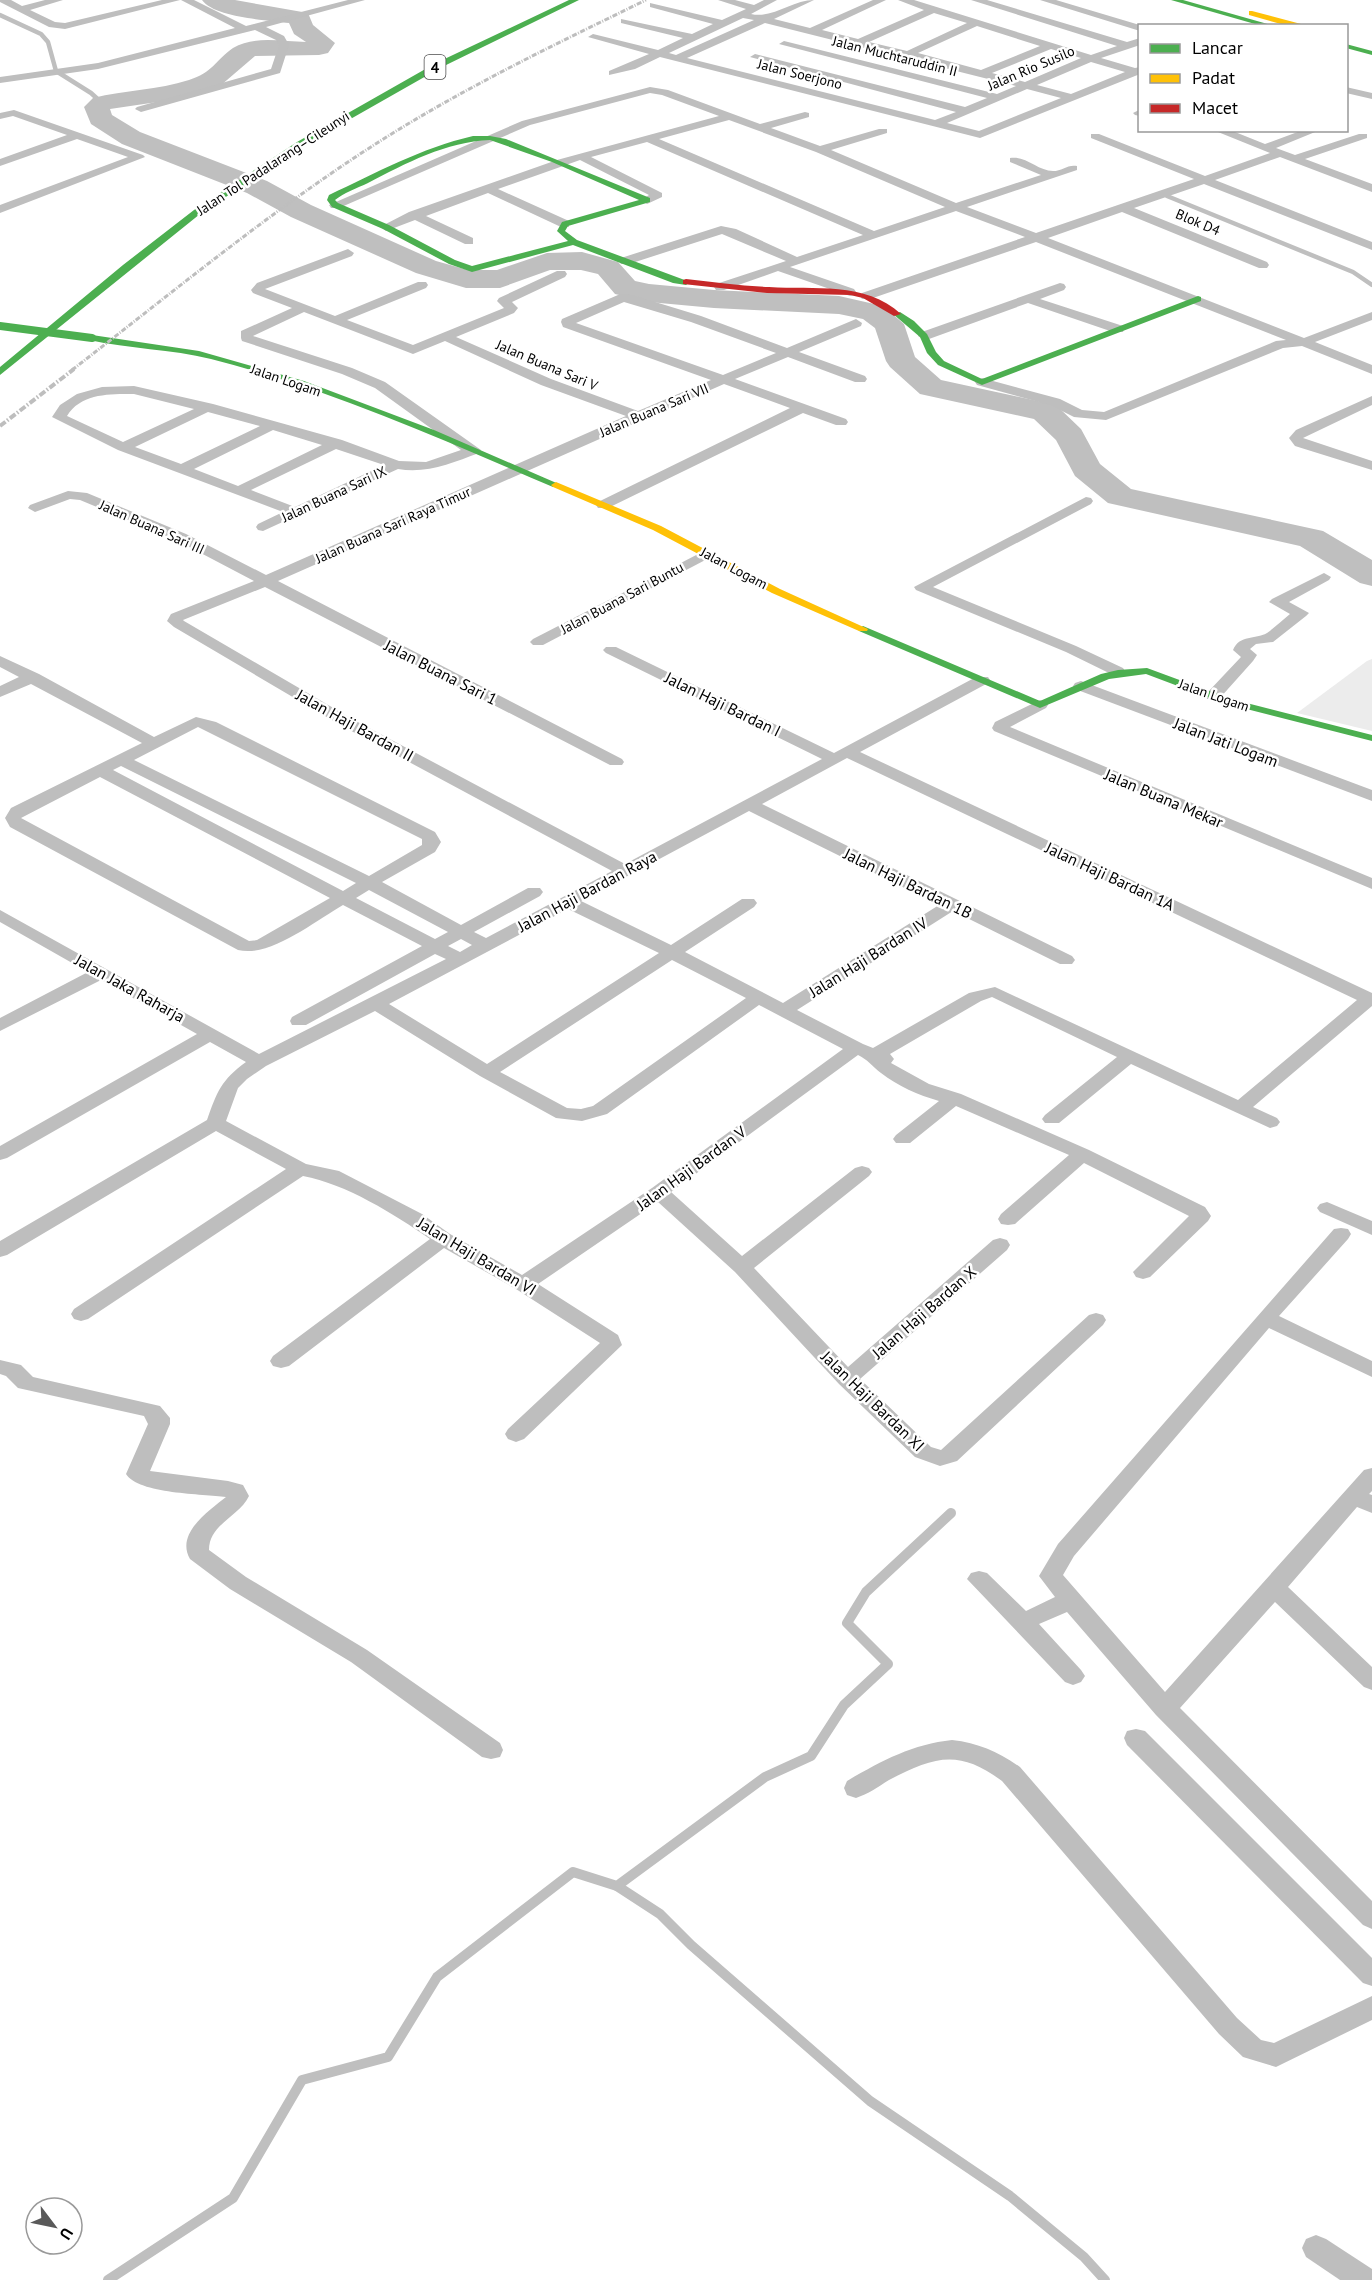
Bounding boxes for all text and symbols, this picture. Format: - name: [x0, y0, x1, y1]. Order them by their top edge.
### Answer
- legend: [1138, 24, 1348, 132]
- street label: Jalan Muchtaruddin II: [830, 31, 959, 80]
- text: Lancar: [1192, 36, 1243, 59]
- street label: Jalan Rio Susilo: [984, 42, 1077, 95]
- road number: 4: [424, 55, 446, 79]
- street label: Jalan Soerjono: [755, 55, 844, 93]
- text: Padat: [1192, 66, 1235, 89]
- text: Macet: [1192, 96, 1238, 119]
- street label: Jalan Tol Padalarang–Cileunyi: [192, 107, 353, 220]
- street label: Blok D4: [1173, 205, 1223, 240]
- street label: Jalan Buana Sari V: [493, 335, 601, 395]
- street label: Jalan Logam: [248, 359, 324, 400]
- street label: Jalan Buana Sari VII: [596, 379, 711, 441]
- street label: Jalan Buana Sari IX: [278, 462, 390, 527]
- street label: Jalan Buana Sari Raya Timur: [312, 482, 474, 568]
- street label: Jalan Buana Sari III: [96, 495, 207, 558]
- street label: Jalan Logam: [697, 542, 771, 593]
- street label: Jalan Buana Sari Buntu: [557, 558, 687, 639]
- street label: Jalan Buana Sari 1: [380, 634, 501, 709]
- street label: Jalan Haji Bardan I: [661, 667, 784, 741]
- street label: Jalan Logam: [1176, 674, 1252, 715]
- street label: Jalan Haji Bardan II: [292, 684, 417, 766]
- street label: Jalan Jati Logam: [1170, 713, 1281, 771]
- street label: Jalan Buana Mekar: [1101, 764, 1227, 832]
- street label: Jalan Haji Bardan 1A: [1041, 837, 1178, 915]
- street label: Jalan Haji Bardan 1B: [840, 843, 975, 923]
- street label: Jalan Haji Bardan Raya: [513, 846, 660, 937]
- street label: Jalan Haji Bardan IV: [804, 912, 932, 1002]
- street label: Jalan Jaka Raharja: [71, 949, 188, 1026]
- street label: Jalan Haji Bardan V: [631, 1121, 750, 1215]
- street label: Jalan Haji Bardan VI: [413, 1212, 540, 1299]
- street label: Jalan Haji Bardan X: [867, 1261, 980, 1363]
- street label: Jalan Haji Bardan XI: [816, 1346, 929, 1455]
- north arrow: [24, 2196, 84, 2256]
- text: U: [56, 2224, 78, 2244]

